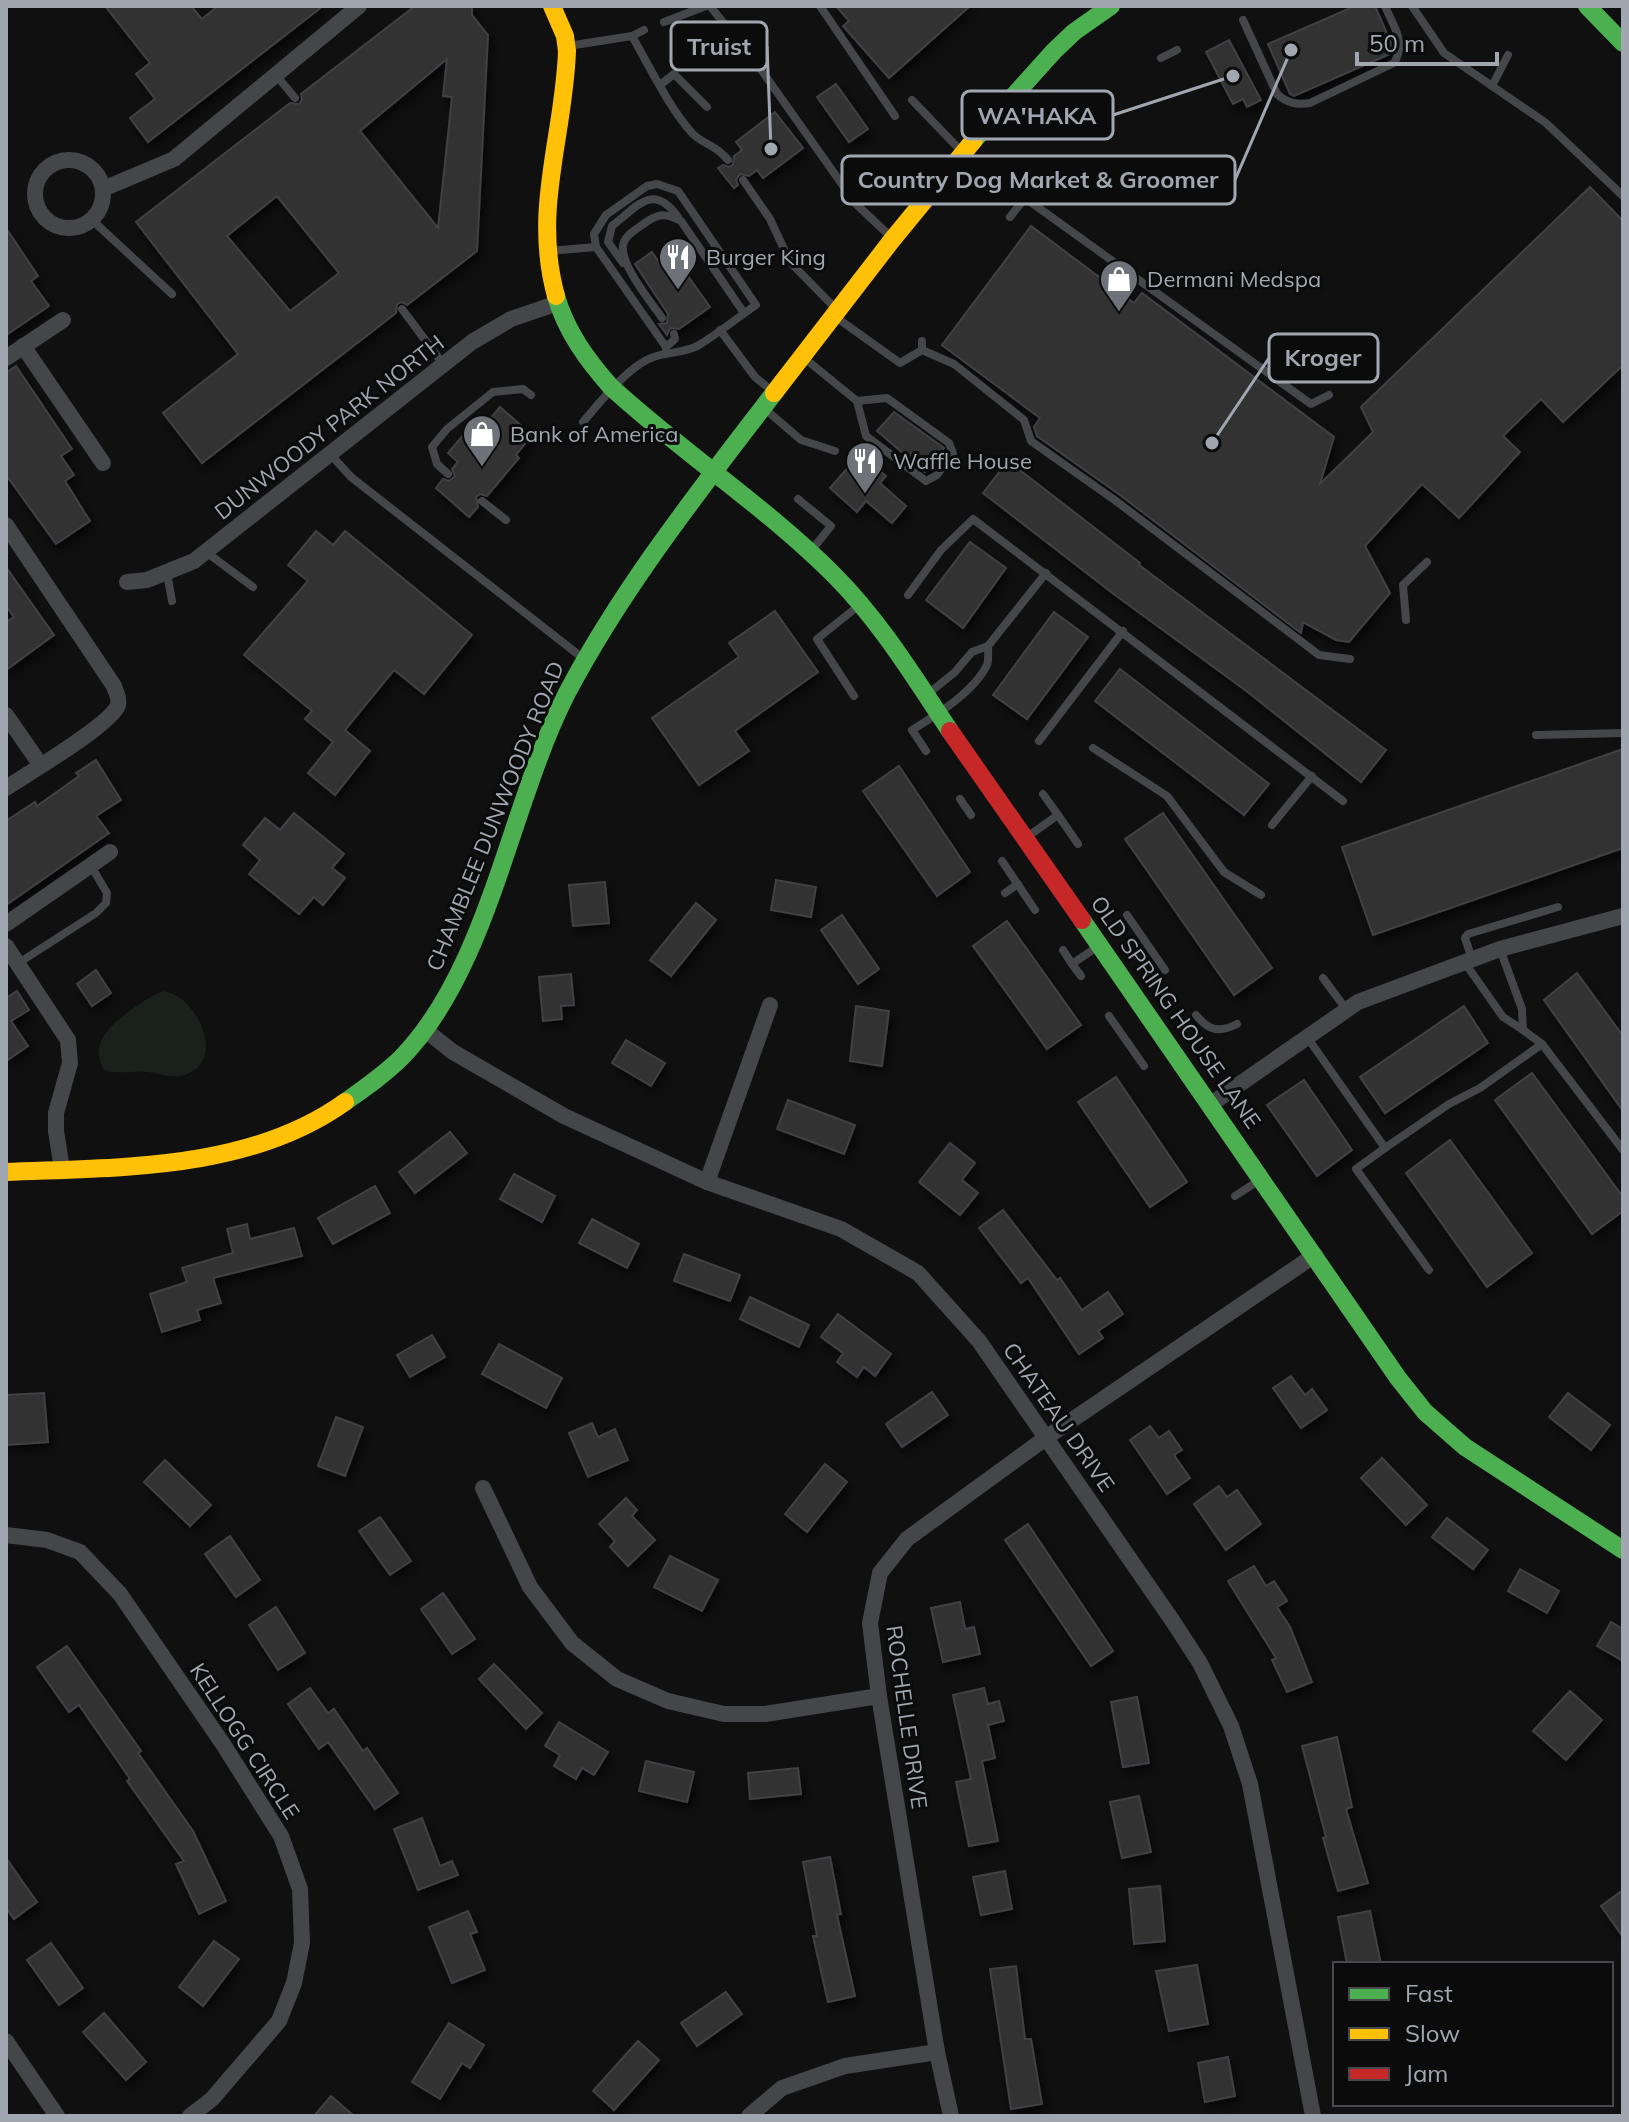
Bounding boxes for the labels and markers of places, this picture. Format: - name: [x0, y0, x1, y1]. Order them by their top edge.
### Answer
- callout: Truist: [671, 22, 767, 70]
- callout: WA'HAKA: [962, 91, 1113, 139]
- callout: Country Dog Market & Groomer: [842, 156, 1235, 204]
- restaurant icon: Burger King: [657, 236, 699, 291]
- place label: Burger King: [706, 243, 826, 271]
- shop icon: Dermani Medspa: [1098, 258, 1140, 313]
- place label: Dermani Medspa: [1147, 265, 1321, 293]
- callout: Kroger: [1269, 334, 1378, 382]
- shop icon: Bank of America: [461, 413, 503, 468]
- place label: Bank of America: [510, 420, 678, 448]
- restaurant icon: Waffle House: [844, 440, 886, 495]
- place label: Waffle House: [893, 447, 1032, 475]

